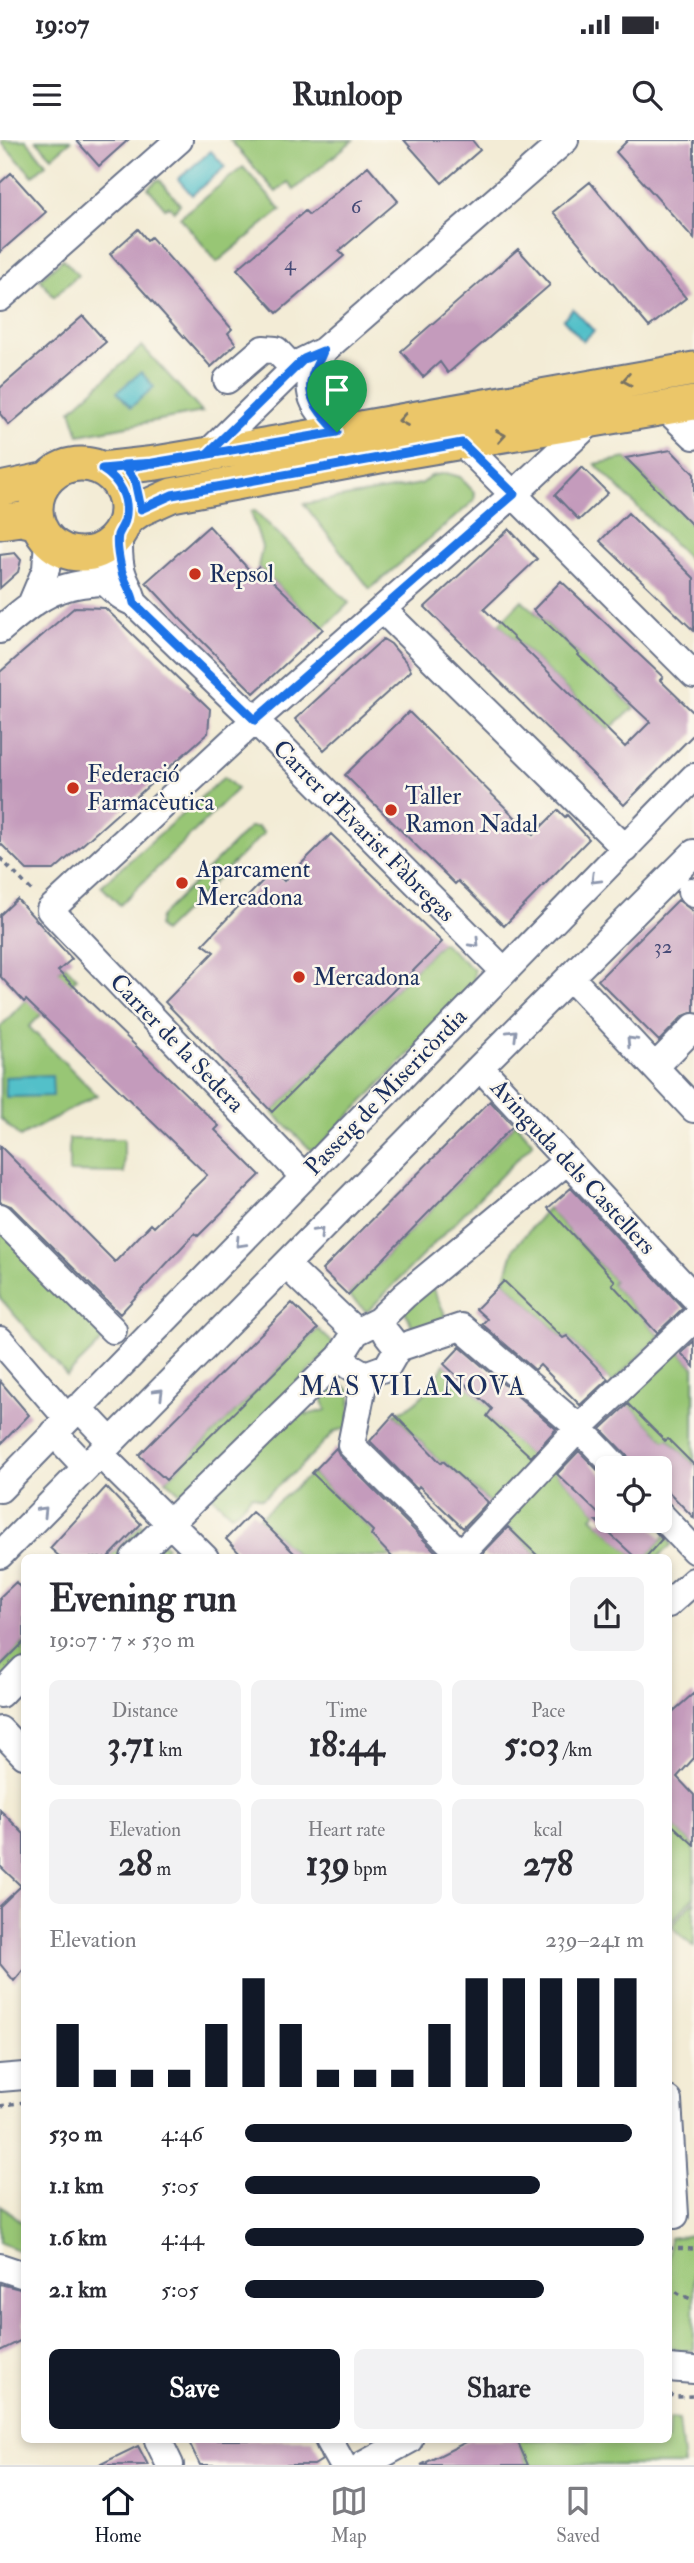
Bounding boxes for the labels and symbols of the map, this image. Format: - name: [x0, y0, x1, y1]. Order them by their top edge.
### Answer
- house number: 6: [351, 193, 363, 220]
- house number: 4: [284, 250, 297, 277]
- pin: [307, 360, 367, 432]
- one-way arrow: [621, 372, 633, 387]
- one-way arrow: [397, 412, 409, 427]
- one-way arrow: [495, 429, 507, 444]
- place label: Repsol: [209, 559, 274, 590]
- marker: Repsol: [187, 566, 203, 582]
- street label: Carrer d'Evarist Fàbregas: [266, 733, 462, 929]
- place label: Federació Farmacèutica: [87, 759, 215, 818]
- marker: Federació Farmacèutica: [65, 780, 81, 796]
- place label: Taller Ramon Nadal: [405, 781, 538, 840]
- marker: Taller Ramon Nadal: [383, 802, 399, 818]
- place label: Aparcament Mercadona: [195, 854, 310, 913]
- one-way arrow: [591, 871, 604, 884]
- marker: Aparcament Mercadona: [174, 875, 190, 891]
- house number: 32: [654, 933, 672, 960]
- one-way arrow: [467, 934, 480, 947]
- place label: Mercadona: [313, 962, 421, 993]
- street label: Carrer de la Sedera: [103, 967, 252, 1120]
- marker: Mercadona: [291, 969, 307, 985]
- street label: Passeig de Misericòrdia: [298, 1001, 475, 1182]
- one-way arrow: [504, 1030, 517, 1043]
- one-way arrow: [627, 1036, 639, 1049]
- street label: Avinguda dels Castellers: [483, 1072, 662, 1261]
- one-way arrow: [311, 1227, 324, 1240]
- one-way arrow: [235, 1235, 248, 1248]
- district label: MAS VILANOVA: [299, 1371, 527, 1403]
- one-way arrow: [151, 1389, 164, 1402]
- one-way arrow: [35, 1507, 48, 1520]

